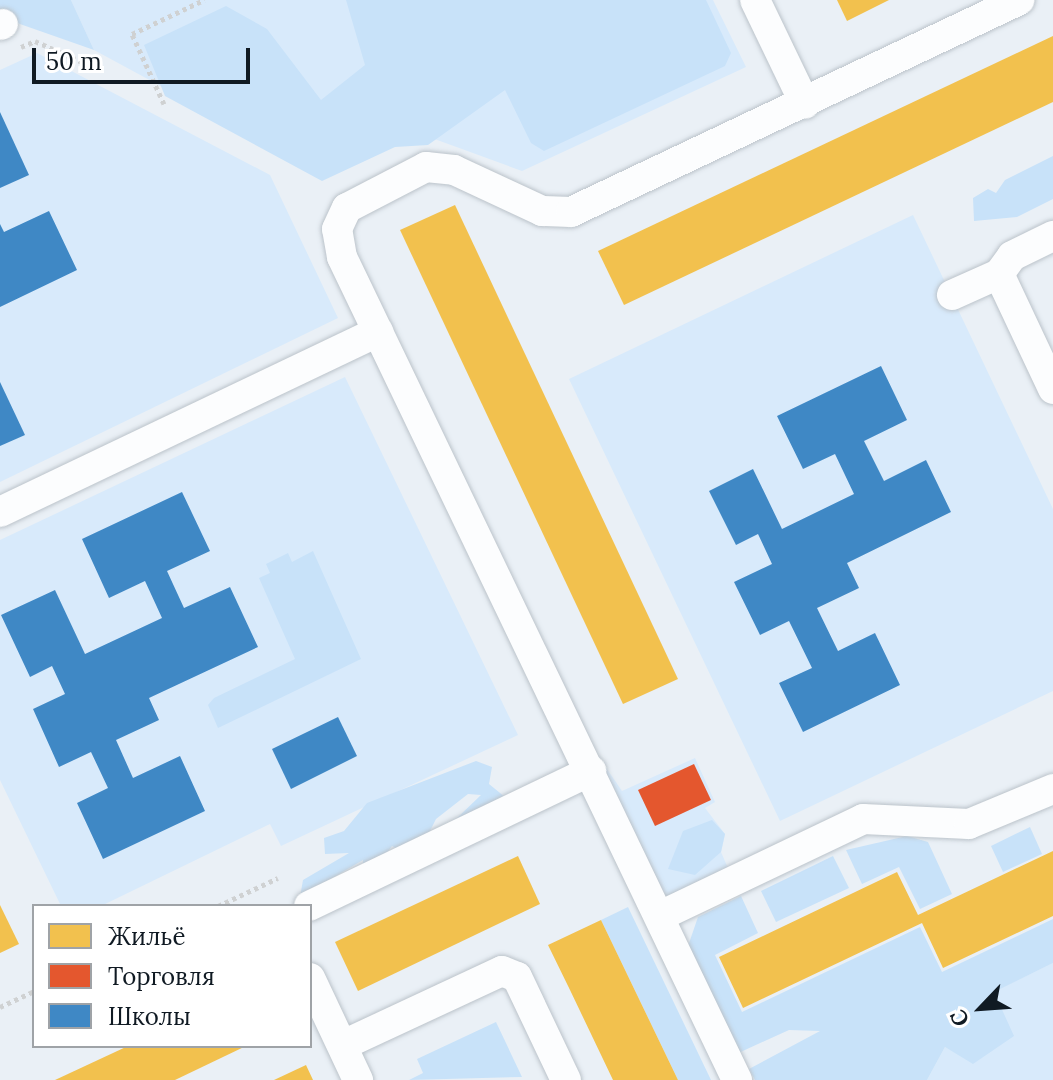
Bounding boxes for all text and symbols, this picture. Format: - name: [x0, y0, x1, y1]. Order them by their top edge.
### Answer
- scale bar: [36, 32, 254, 82]
- text: 50 m: [46, 46, 102, 77]
- legend: [32, 904, 312, 1048]
- text: Жильё: [108, 921, 186, 952]
- text: Торговля: [108, 961, 215, 992]
- north arrow: [941, 968, 1021, 1048]
- text: Школы: [108, 1001, 191, 1032]
- text: С: [943, 1005, 975, 1031]

